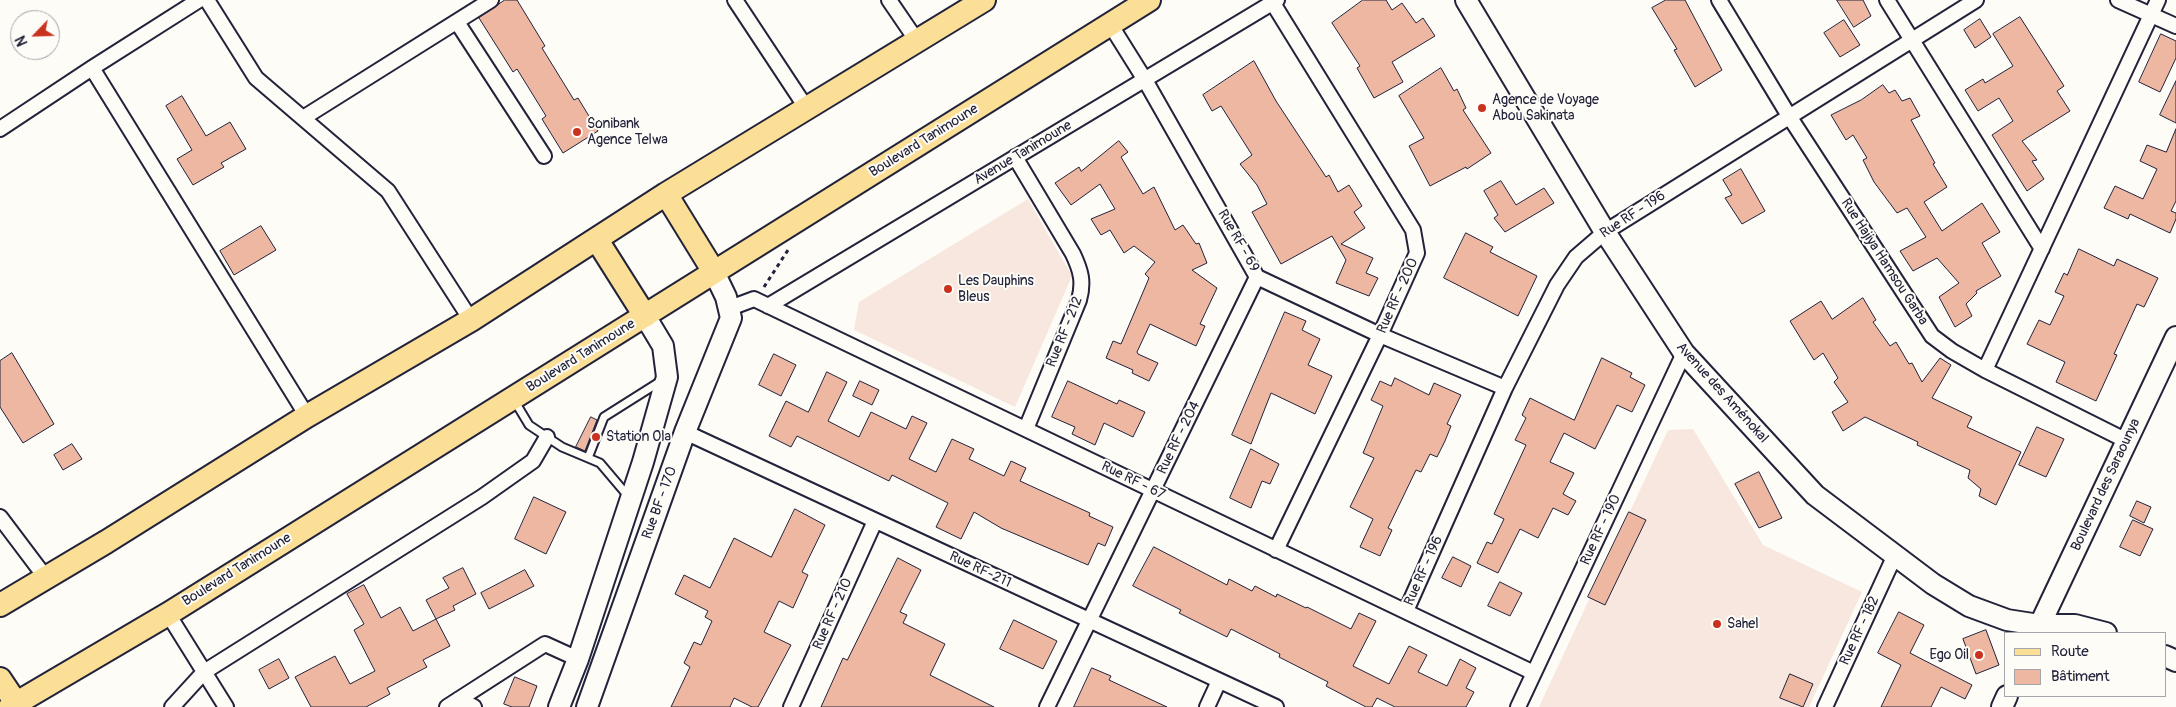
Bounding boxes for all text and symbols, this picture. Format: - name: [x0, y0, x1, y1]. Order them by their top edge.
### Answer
- north arrow: [10, 10, 60, 60]
- text: N: [12, 33, 31, 49]
- place label: Agence de Voyage Abou Sakinata: [1492, 92, 1599, 124]
- street label: Boulevard Tanimoune: [867, 101, 981, 181]
- marker: Agence de Voyage Abou Sakinata: [1476, 102, 1488, 114]
- place label: Sonibank Agence Telwa: [587, 116, 668, 148]
- street label: Avenue Tanimoune: [971, 117, 1075, 189]
- marker: Sonibank Agence Telwa: [571, 126, 583, 138]
- street label: Rue RF - 196: [1597, 188, 1669, 242]
- street label: Rue Hajiya Hamsou Garba: [1837, 196, 1931, 328]
- street label: Rue RF - 69: [1213, 207, 1263, 275]
- street label: Rue RF - 200: [1374, 256, 1422, 336]
- place label: Les Dauphins Bleus: [958, 273, 1034, 306]
- marker: Les Dauphins Bleus: [942, 283, 954, 295]
- street label: Rue RF - 212: [1043, 294, 1087, 370]
- street label: Boulevard Tanimoune: [524, 316, 638, 396]
- street label: Avenue des Aménokal: [1672, 339, 1772, 447]
- street label: Rue RF - 204: [1154, 399, 1204, 477]
- street label: Boulevard des Saraounya: [2068, 416, 2144, 554]
- place label: Station Ola: [606, 429, 671, 445]
- marker: Station Ola: [590, 431, 602, 443]
- street label: Rue RF - 67: [1098, 458, 1168, 504]
- street label: Rue BF - 170: [639, 464, 681, 542]
- street label: Rue RF - 190: [1577, 492, 1625, 568]
- street label: Boulevard Tanimoune: [180, 530, 294, 610]
- street label: Rue RF - 196: [1401, 534, 1447, 608]
- street label: Rue RF-211: [946, 548, 1014, 592]
- street label: Rue RF - 210: [810, 576, 856, 652]
- street label: Rue RF - 182: [1837, 594, 1883, 668]
- place label: Sahel: [1727, 616, 1758, 632]
- marker: Sahel: [1711, 618, 1723, 630]
- legend: [2004, 632, 2166, 697]
- text: Route: [2051, 642, 2089, 661]
- place label: Ego Oil: [1929, 647, 1969, 663]
- marker: Ego Oil: [1973, 649, 1985, 661]
- text: Bâtiment: [2051, 667, 2110, 686]

